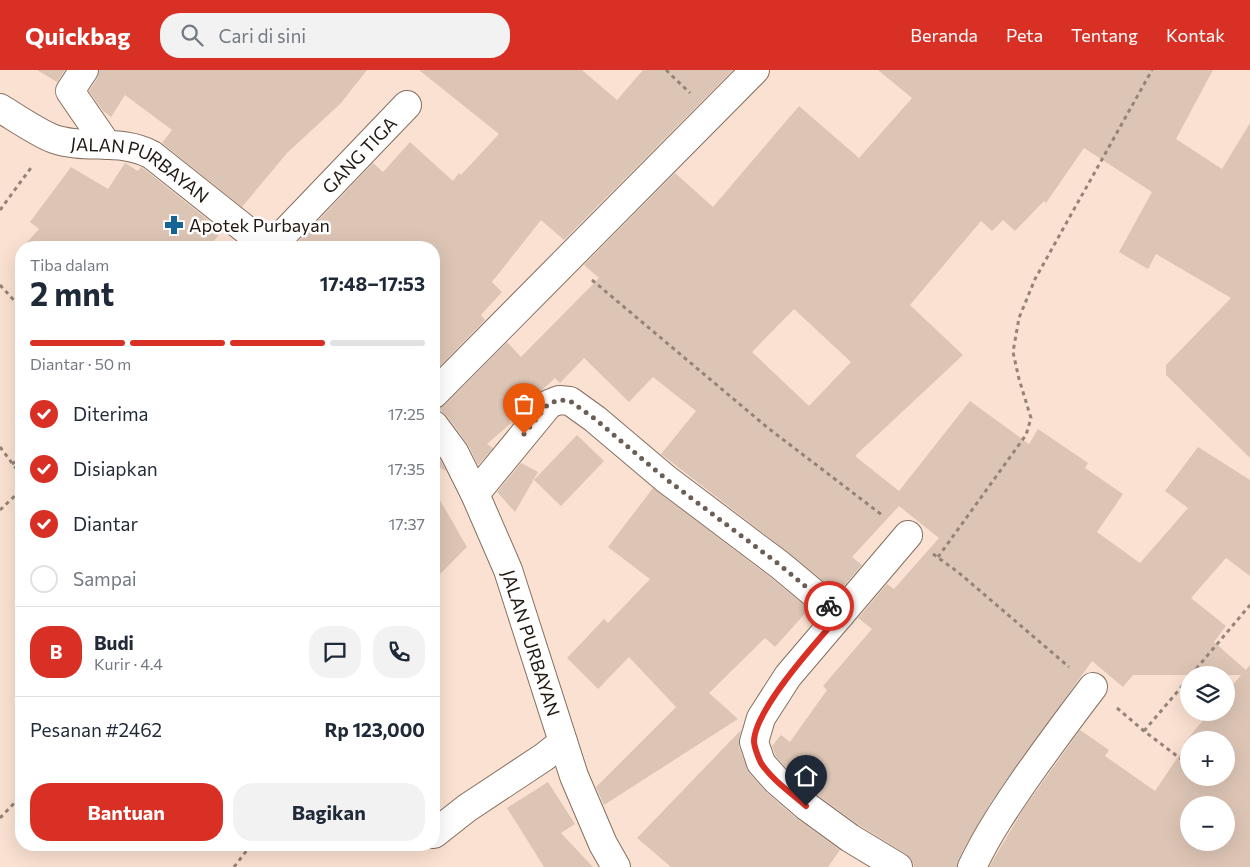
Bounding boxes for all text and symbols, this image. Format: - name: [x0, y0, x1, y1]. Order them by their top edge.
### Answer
- search box: [160, 13, 510, 58]
- text: Quickbag: [25, 21, 130, 50]
- icon: search: [178, 21, 206, 49]
- text: Cari di sini: [218, 24, 306, 47]
- text: Beranda: [910, 24, 978, 46]
- text: Peta: [1006, 24, 1043, 46]
- text: Tentang: [1071, 24, 1138, 46]
- text: Kontak: [1166, 24, 1225, 46]
- street label: GANG TIGA: [317, 112, 401, 198]
- street label: JALAN PURBAYAN: [70, 132, 214, 207]
- pharmacy icon: Apotek Purbayan: [163, 214, 185, 236]
- place label: Apotek Purbayan: [189, 214, 330, 236]
- text: Tiba dalam: [30, 255, 109, 274]
- text: 17:48–17:53: [320, 272, 425, 295]
- text: 2 mnt: [30, 273, 114, 313]
- text: Diantar · 50 m: [30, 354, 131, 373]
- pin: [503, 383, 545, 434]
- icon: bag: [510, 390, 538, 418]
- icon: check: [30, 400, 58, 428]
- text: Diterima: [73, 402, 149, 425]
- text: 17:25: [388, 404, 425, 423]
- icon: check: [30, 455, 58, 483]
- text: Disiapkan: [73, 457, 158, 480]
- text: 17:35: [388, 459, 425, 478]
- icon: check: [30, 510, 58, 538]
- text: Diantar: [73, 512, 138, 535]
- text: 17:37: [388, 514, 425, 533]
- text: Sampai: [73, 567, 137, 590]
- street label: JALAN PURBAYAN: [498, 567, 565, 719]
- courier: [804, 581, 854, 631]
- icon: bike: [815, 592, 843, 620]
- button: chat: [309, 626, 361, 678]
- button: phone: [373, 626, 425, 678]
- text: Budi: [94, 631, 134, 654]
- text: B: [50, 640, 62, 663]
- text: Kurir · 4.4: [94, 654, 163, 673]
- map controls: [1180, 666, 1235, 851]
- button: layers: [1180, 666, 1235, 721]
- text: Pesanan #2462: [30, 718, 162, 741]
- text: Rp 123,000: [324, 718, 425, 741]
- button: +: [1180, 731, 1235, 786]
- pin: [785, 755, 827, 806]
- icon: home: [792, 762, 820, 790]
- button: Bantuan: [30, 783, 223, 841]
- button: Bagikan: [233, 783, 425, 841]
- button: −: [1180, 796, 1235, 851]

